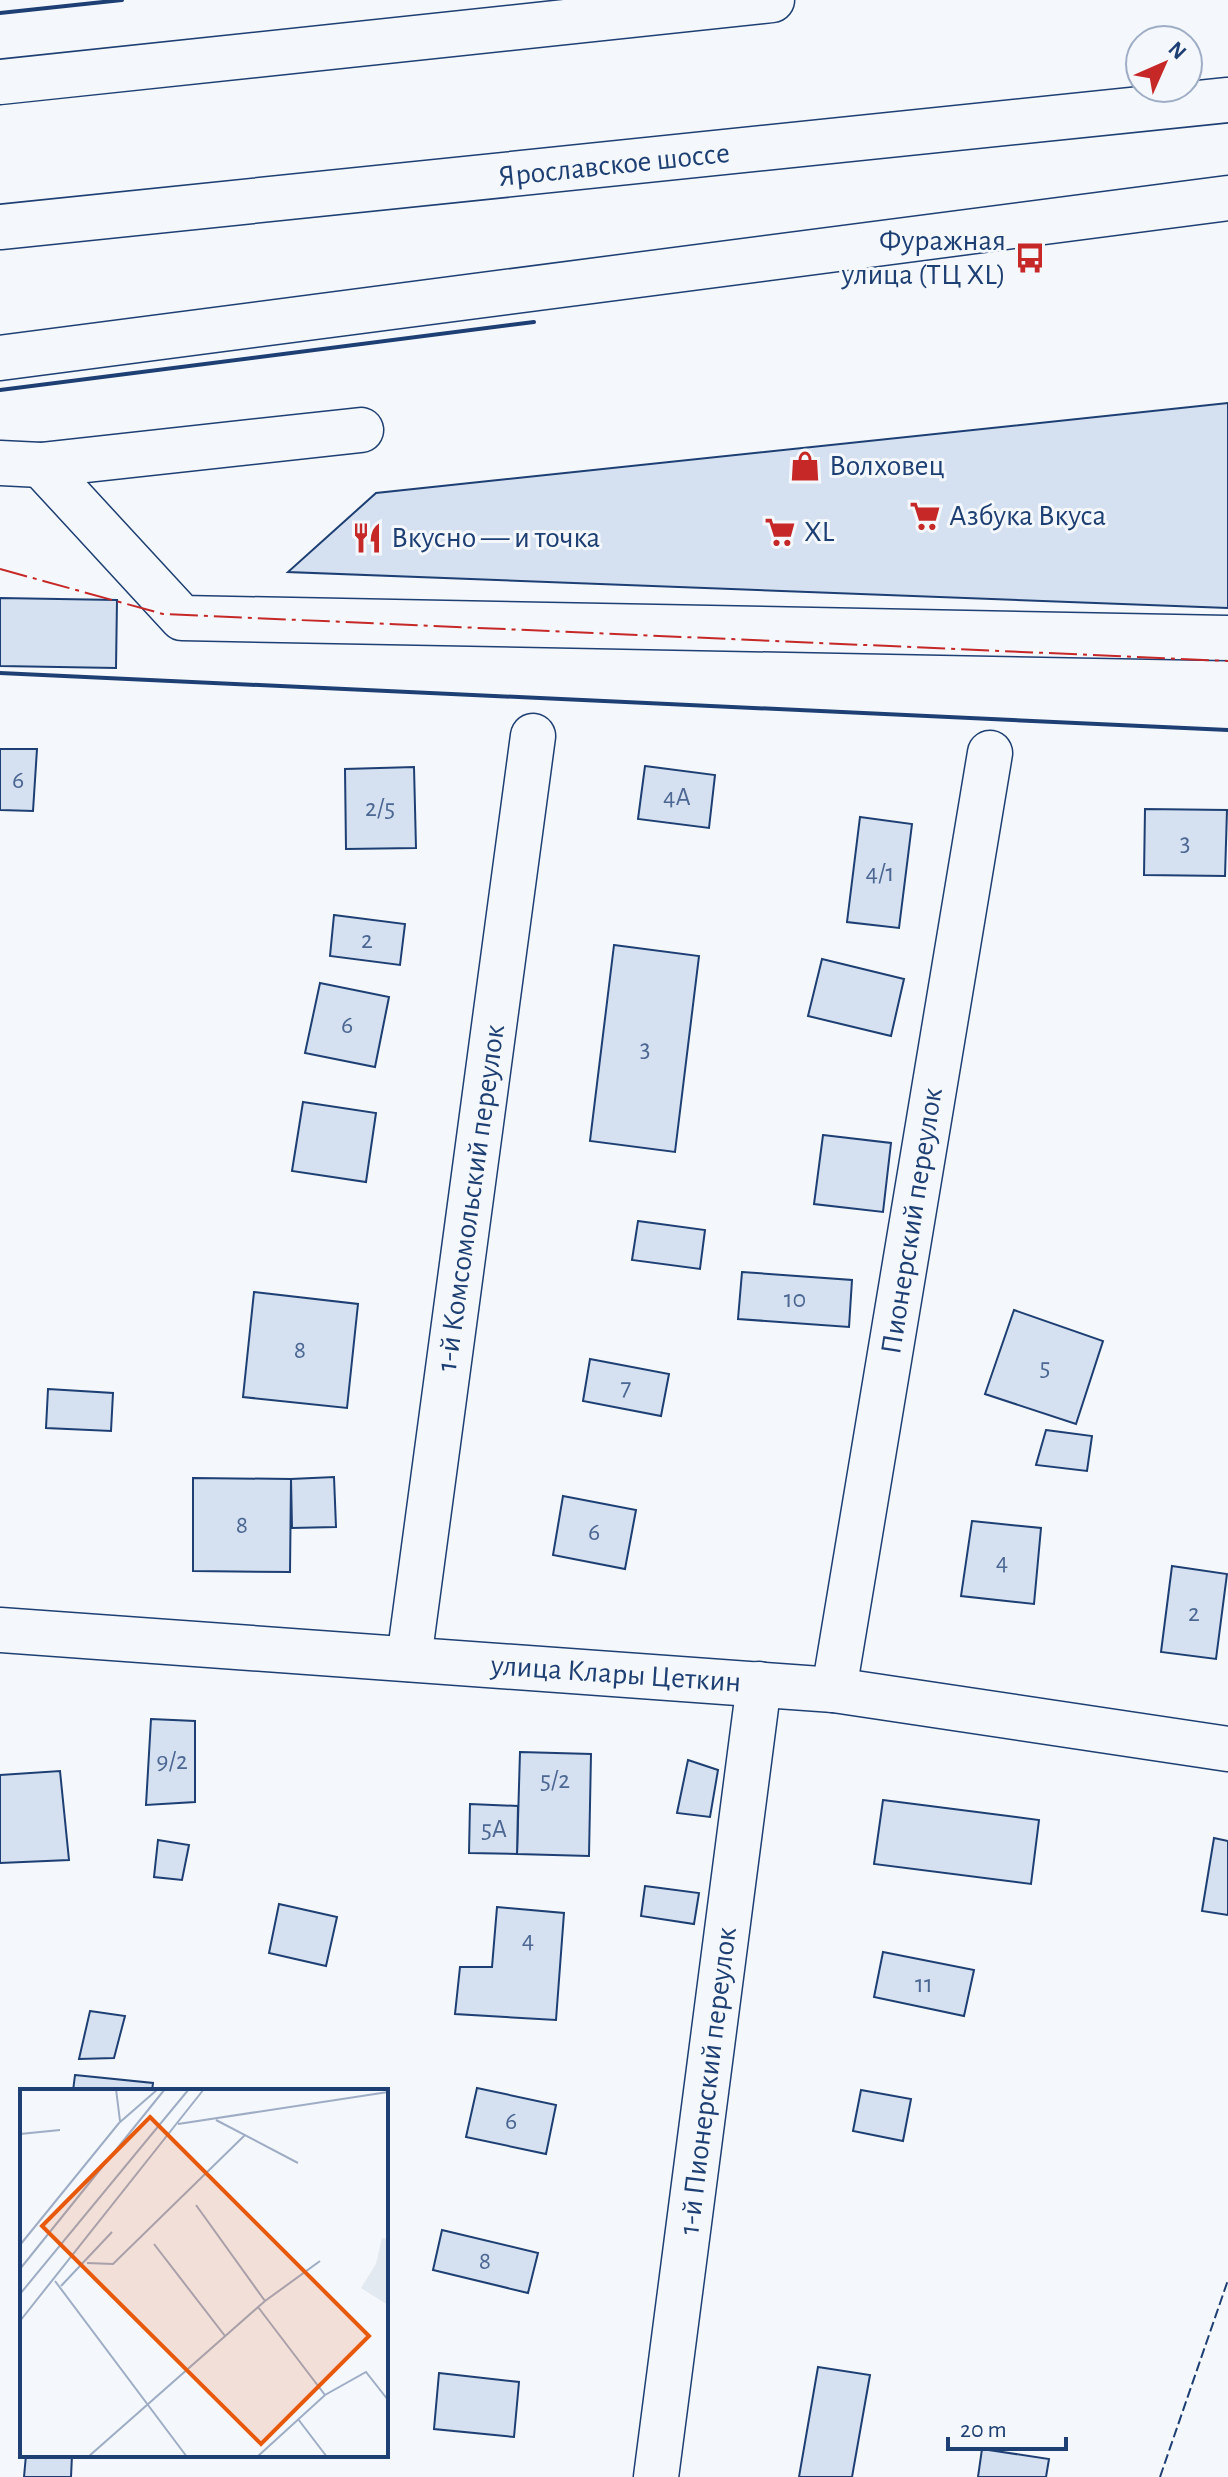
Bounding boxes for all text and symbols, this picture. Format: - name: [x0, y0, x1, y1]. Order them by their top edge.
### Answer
- north arrow: [1124, 24, 1204, 104]
- text: N: [1164, 37, 1191, 64]
- street label: Ярославское шоссе: [497, 138, 731, 192]
- place label: Фуражная улица (ТЦ XL): [841, 226, 1006, 290]
- bus stop icon: Фуражная улица (ТЦ XL): [1013, 241, 1047, 275]
- shop icon: Волховец: [788, 449, 822, 483]
- place label: Волховец: [829, 451, 945, 481]
- supermarket icon: Азбука Вкуса: [908, 499, 942, 533]
- place label: Азбука Вкуса: [949, 501, 1106, 531]
- supermarket icon: XL: [763, 515, 797, 549]
- place label: XL: [804, 517, 835, 547]
- restaurant icon: Вкусно — и точка: [350, 521, 384, 555]
- place label: Вкусно — и точка: [391, 523, 600, 553]
- house number: 6: [12, 767, 24, 793]
- house number: 4А: [663, 784, 691, 810]
- house number: 2/5: [365, 795, 395, 821]
- house number: 3: [1180, 830, 1190, 856]
- house number: 4/1: [866, 860, 894, 886]
- house number: 2: [361, 927, 373, 953]
- house number: 6: [341, 1012, 353, 1038]
- street label: 1-й Комсомольский переулок: [432, 1022, 510, 1373]
- house number: 3: [640, 1036, 650, 1062]
- street label: Пионерский переулок: [876, 1085, 948, 1356]
- house number: 10: [784, 1286, 806, 1312]
- house number: 8: [294, 1337, 306, 1363]
- house number: 5: [1040, 1354, 1050, 1380]
- house number: 7: [621, 1374, 632, 1400]
- house number: 8: [236, 1512, 248, 1538]
- house number: 6: [588, 1519, 600, 1545]
- house number: 4: [996, 1549, 1008, 1575]
- house number: 2: [1188, 1600, 1200, 1626]
- street label: улица Клары Цеткин: [489, 1650, 742, 1698]
- house number: 9/2: [156, 1748, 188, 1774]
- house number: 5/2: [540, 1767, 570, 1793]
- house number: 5А: [481, 1816, 507, 1842]
- street label: 1-й Пионерский переулок: [674, 1925, 742, 2237]
- house number: 4: [522, 1927, 534, 1953]
- house number: 11: [915, 1971, 933, 1997]
- inset map: [20, 2089, 388, 2457]
- house number: 6: [505, 2108, 517, 2134]
- house number: 8: [479, 2248, 491, 2274]
- scale bar: [948, 2401, 1066, 2451]
- text: 20 m: [960, 2418, 1007, 2442]

